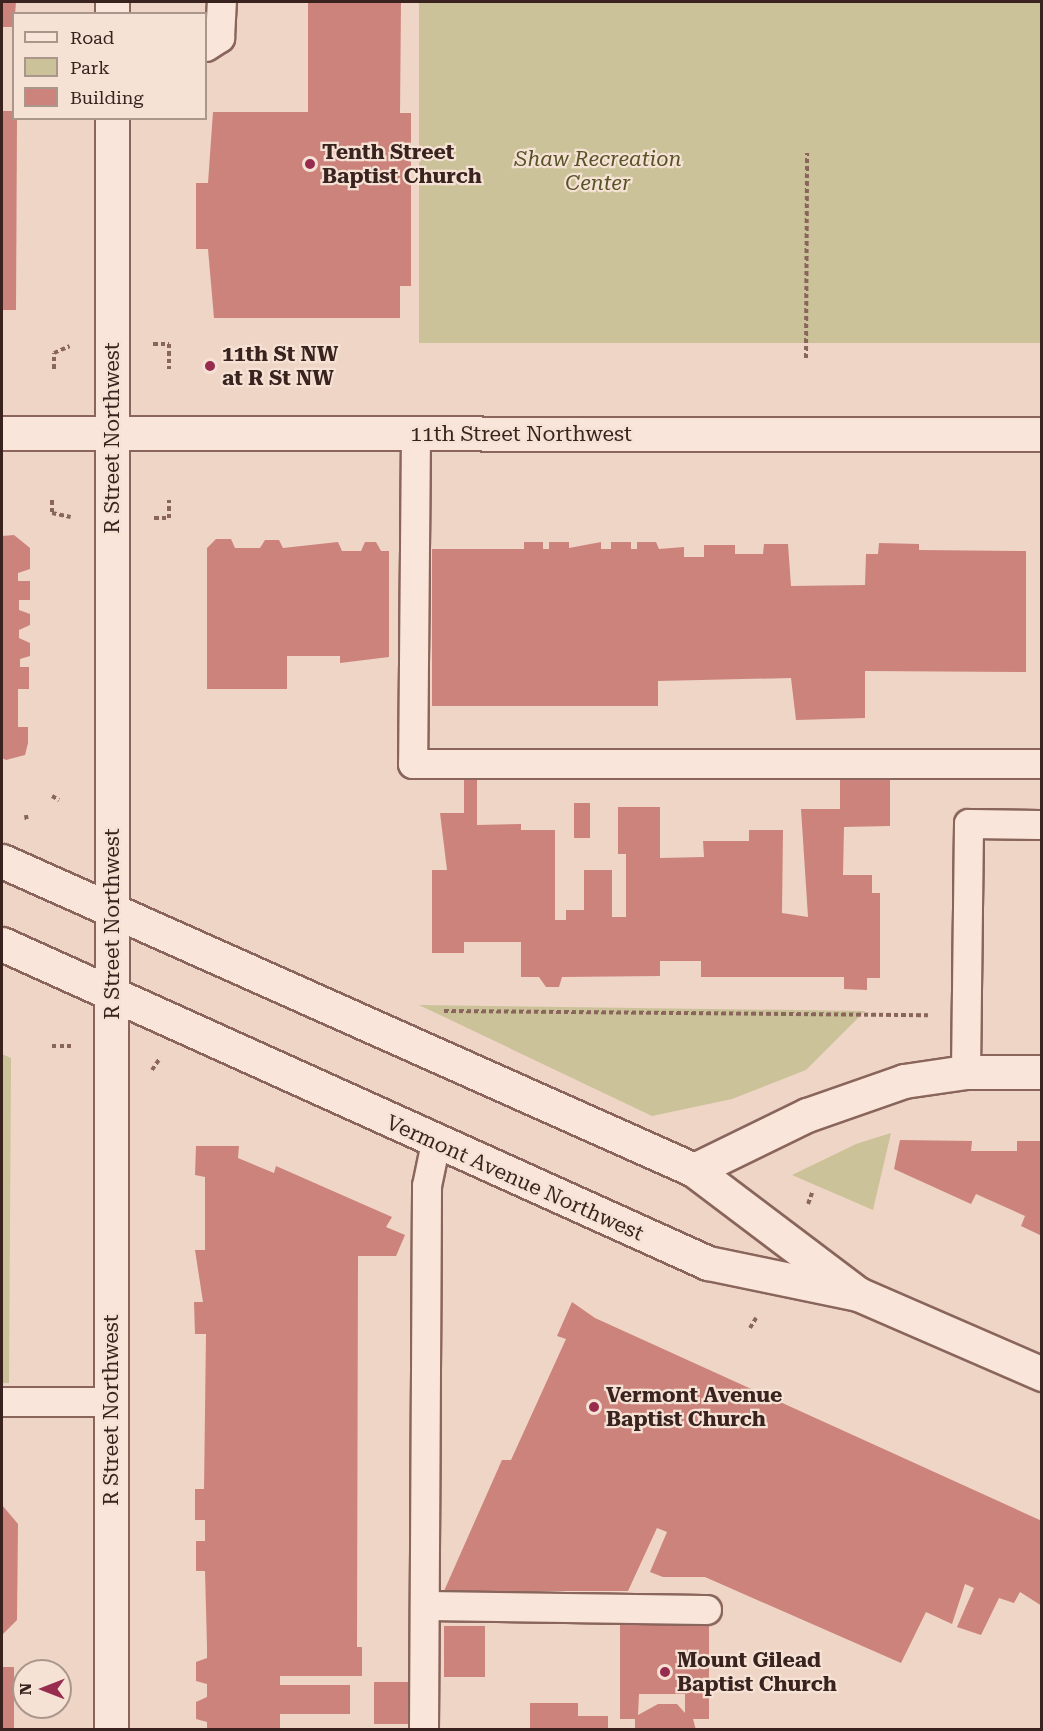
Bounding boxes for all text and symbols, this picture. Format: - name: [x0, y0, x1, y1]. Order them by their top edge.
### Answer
- legend: [12, 12, 207, 120]
- text: Road: [70, 27, 114, 48]
- text: Park: [70, 57, 110, 78]
- text: Building: [70, 87, 144, 108]
- place label: Tenth Street Baptist Church: [322, 139, 482, 189]
- park label: Shaw Recreation Center: [515, 146, 681, 196]
- marker: Tenth Street Baptist Church: [303, 157, 317, 171]
- place label: 11th St NW at R St NW: [222, 341, 338, 391]
- street label: R Street Northwest: [99, 342, 125, 534]
- marker: 11th St NW at R St NW: [203, 359, 217, 373]
- street label: 11th Street Northwest: [410, 421, 632, 447]
- street label: R Street Northwest: [99, 828, 125, 1020]
- street label: Vermont Avenue Northwest: [382, 1110, 648, 1246]
- street label: R Street Northwest: [98, 1314, 124, 1506]
- place label: Vermont Avenue Baptist Church: [606, 1382, 782, 1432]
- marker: Vermont Avenue Baptist Church: [587, 1400, 601, 1414]
- place label: Mount Gilead Baptist Church: [677, 1647, 837, 1697]
- north arrow: [12, 1659, 72, 1719]
- marker: Mount Gilead Baptist Church: [658, 1665, 672, 1679]
- text: N: [16, 1683, 35, 1695]

